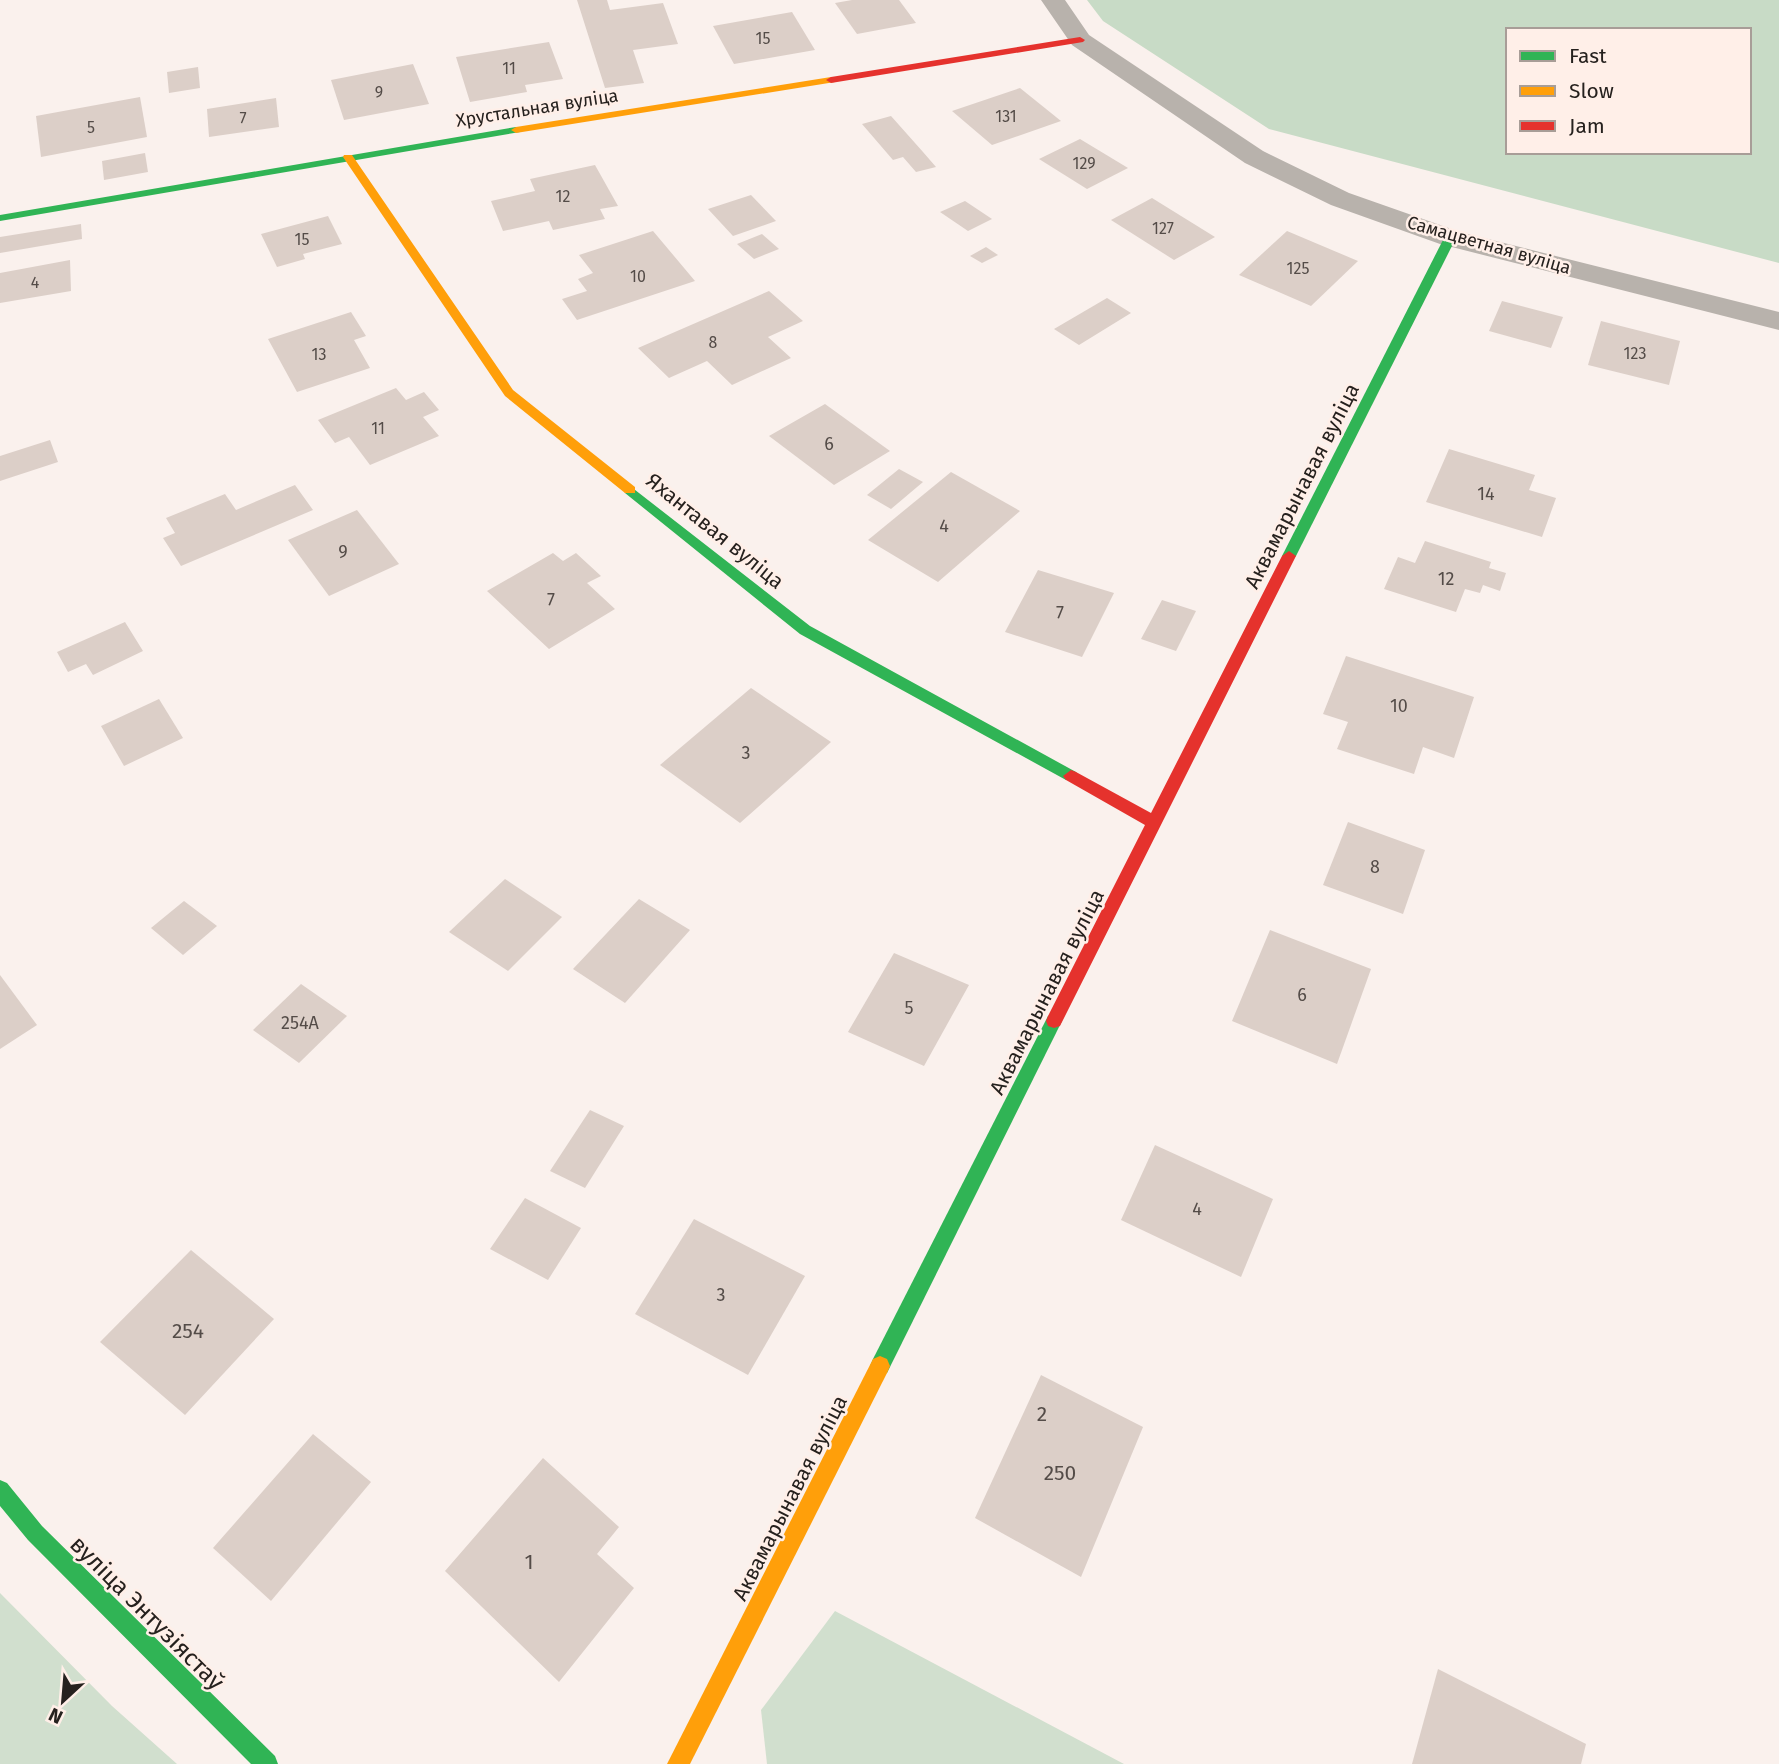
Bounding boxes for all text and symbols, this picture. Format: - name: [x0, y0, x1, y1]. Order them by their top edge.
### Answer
- legend: [1506, 28, 1751, 154]
- house number: 15: [756, 29, 770, 48]
- text: Fast: [1569, 43, 1607, 69]
- house number: 11: [502, 59, 516, 78]
- text: Slow: [1569, 78, 1614, 104]
- house number: 9: [375, 83, 383, 102]
- street label: Хрустальная вуліца: [454, 84, 620, 132]
- house number: 131: [995, 107, 1017, 126]
- house number: 7: [239, 109, 247, 128]
- text: Jam: [1569, 113, 1605, 139]
- house number: 5: [87, 118, 95, 137]
- house number: 129: [1072, 154, 1096, 173]
- house number: 12: [556, 187, 570, 206]
- street label: Самацветная вуліца: [1405, 211, 1573, 279]
- house number: 127: [1152, 219, 1174, 238]
- house number: 15: [295, 230, 309, 249]
- house number: 125: [1287, 259, 1309, 278]
- house number: 10: [630, 267, 646, 286]
- house number: 4: [31, 273, 40, 292]
- house number: 8: [709, 333, 718, 352]
- house number: 123: [1624, 344, 1646, 363]
- house number: 13: [312, 345, 326, 364]
- street label: Аквамарынавая вуліца: [1239, 379, 1365, 593]
- house number: 11: [371, 419, 385, 438]
- house number: 6: [824, 433, 834, 455]
- street label: Яхантавая вуліца: [641, 467, 789, 595]
- house number: 14: [1477, 483, 1495, 505]
- house number: 4: [939, 515, 949, 537]
- house number: 9: [338, 541, 348, 563]
- house number: 12: [1438, 568, 1454, 590]
- house number: 7: [547, 589, 555, 611]
- house number: 7: [1056, 602, 1064, 624]
- house number: 10: [1390, 695, 1408, 717]
- house number: 3: [742, 742, 750, 764]
- house number: 8: [1370, 856, 1380, 878]
- street label: Аквамарынавая вуліца: [984, 885, 1110, 1099]
- house number: 6: [1297, 984, 1307, 1006]
- house number: 5: [904, 997, 914, 1019]
- house number: 254А: [281, 1012, 320, 1034]
- house number: 4: [1192, 1198, 1202, 1220]
- house number: 3: [717, 1284, 725, 1306]
- house number: 254: [172, 1318, 204, 1344]
- street label: Аквамарынавая вуліца: [727, 1391, 853, 1605]
- house number: 2: [1037, 1401, 1047, 1427]
- house number: 250: [1044, 1460, 1076, 1486]
- street label: вуліца Энтузіястаў: [64, 1530, 230, 1696]
- house number: 1: [524, 1549, 534, 1575]
- north arrow: [28, 1666, 98, 1736]
- text: N: [45, 1703, 66, 1729]

